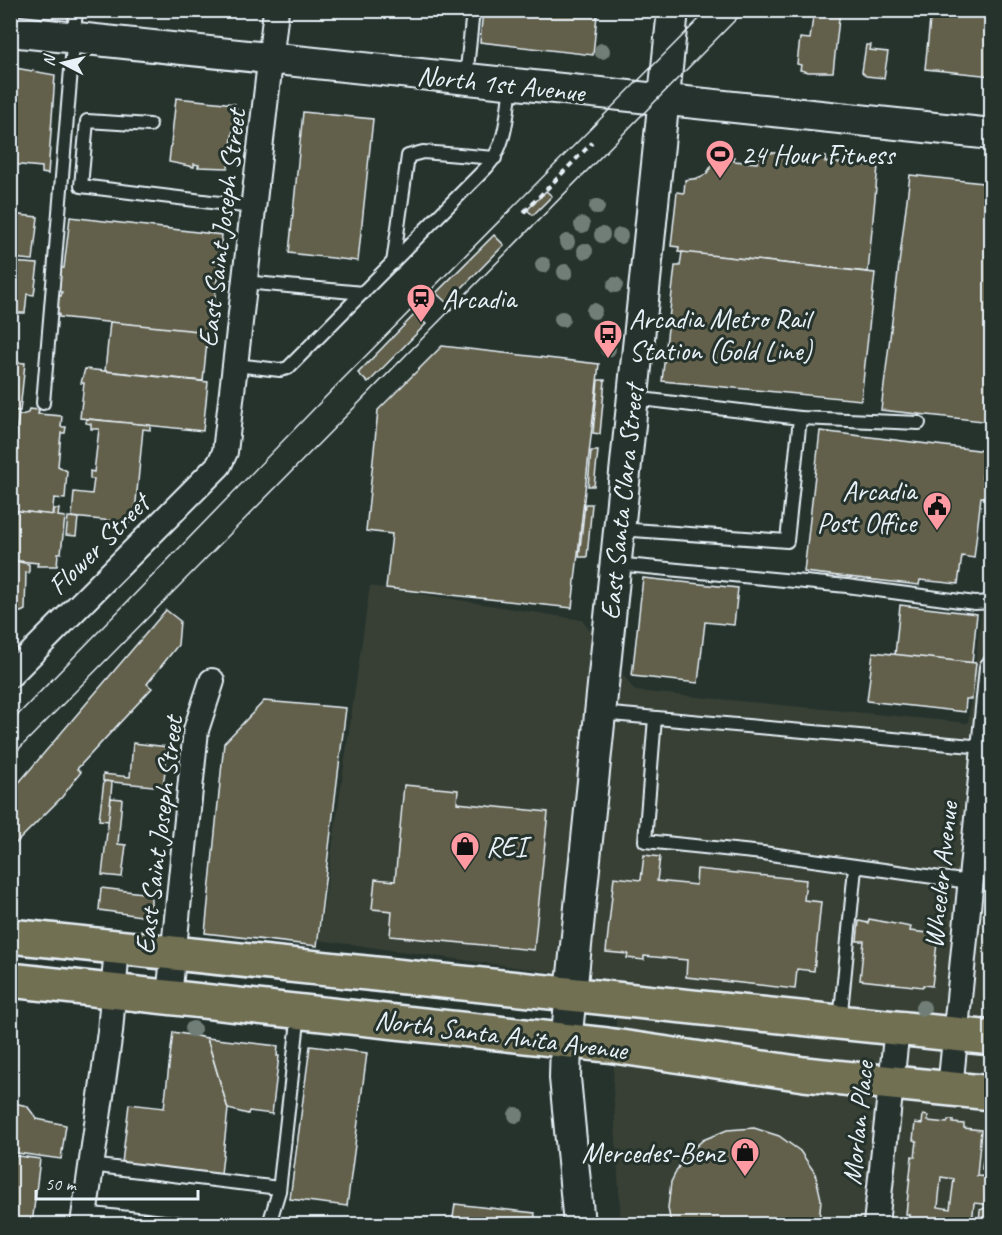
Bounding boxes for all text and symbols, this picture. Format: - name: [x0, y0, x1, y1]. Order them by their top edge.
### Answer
- north arrow: [33, 33, 93, 93]
- text: N: [39, 52, 60, 67]
- street label: North 1st Avenue: [415, 57, 588, 110]
- street label: East Saint Joseph Street: [190, 104, 254, 349]
- place label: 24 Hour Fitness: [741, 137, 897, 172]
- sports icon: 24 Hour Fitness: [704, 138, 736, 180]
- place label: Arcadia: [442, 281, 518, 316]
- station icon: Arcadia: [405, 282, 437, 324]
- place label: Arcadia Metro Rail Station (Gold Line): [629, 301, 815, 368]
- bus stop icon: Arcadia Metro Rail Station (Gold Line): [592, 318, 624, 360]
- street label: East Santa Clara Street: [592, 379, 652, 621]
- place label: Arcadia Post Office: [817, 473, 919, 540]
- street label: Flower Street: [40, 484, 159, 602]
- public building icon: Arcadia Post Office: [921, 490, 953, 532]
- street label: East Saint Joseph Street: [127, 711, 191, 956]
- street label: Wheeler Avenue: [915, 798, 966, 950]
- place label: REI: [486, 829, 532, 864]
- shop icon: REI: [449, 830, 481, 872]
- street label: North Santa Anita Avenue: [373, 1002, 631, 1068]
- street label: Morlan Place: [834, 1058, 882, 1186]
- place label: Mercedes-Benz: [582, 1135, 726, 1170]
- shop icon: Mercedes-Benz: [729, 1136, 761, 1178]
- scale bar: [36, 1163, 198, 1201]
- text: 50 m: [45, 1173, 78, 1195]

